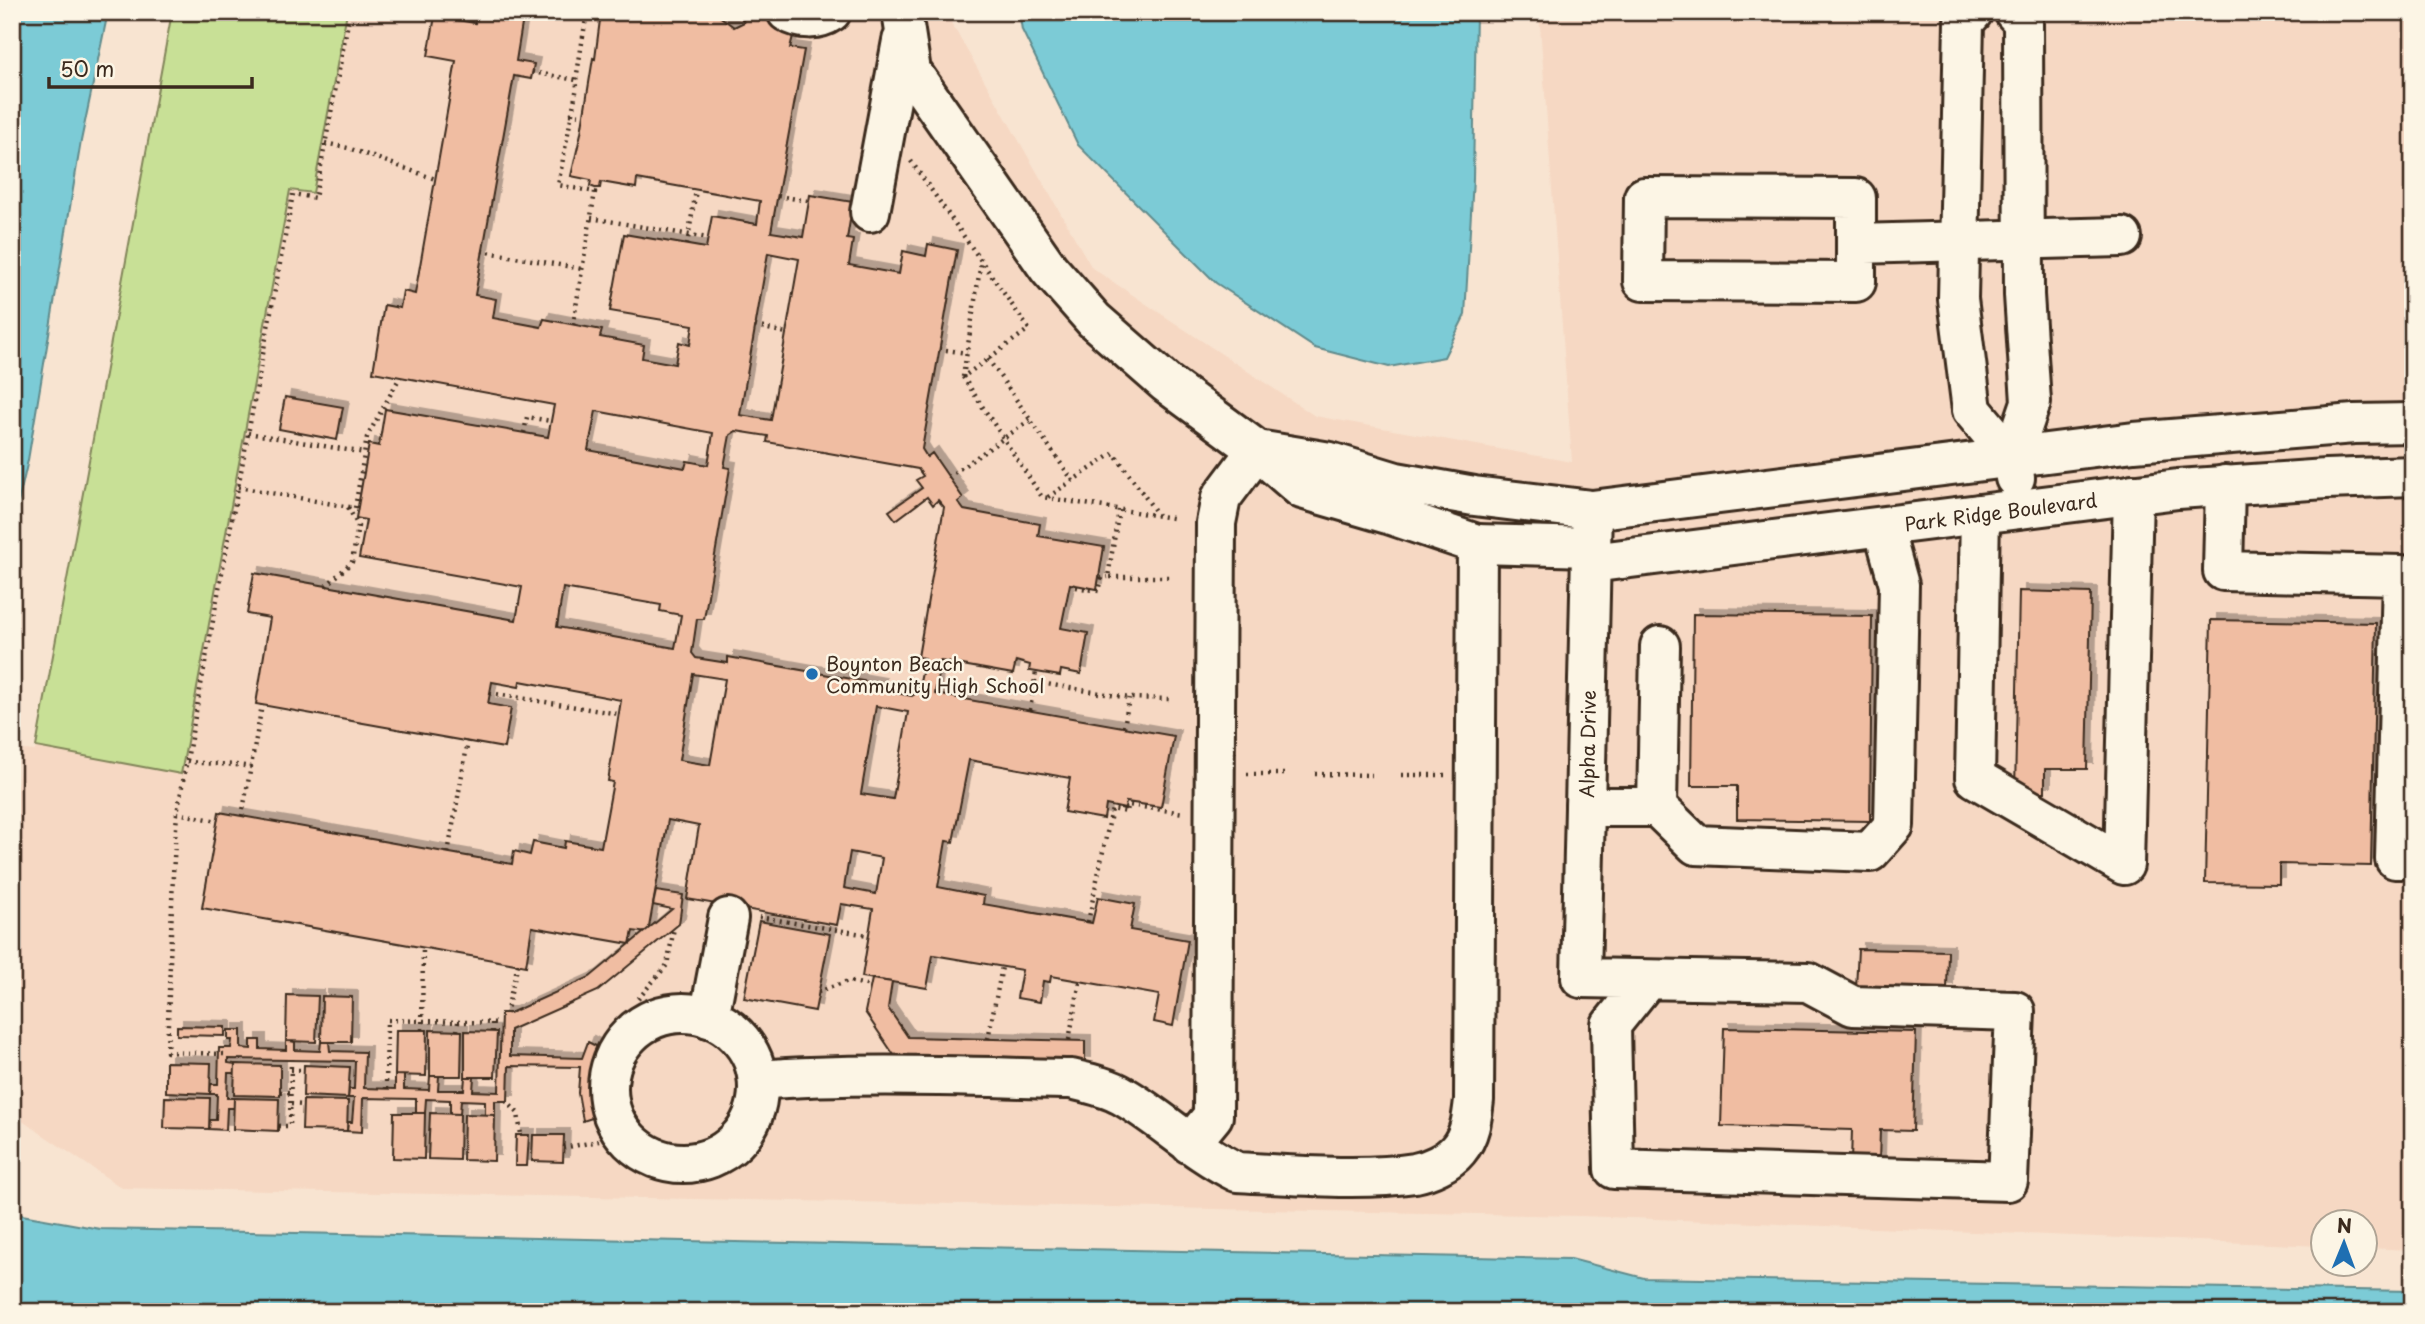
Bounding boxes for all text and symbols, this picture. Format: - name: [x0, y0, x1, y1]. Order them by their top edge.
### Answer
- scale bar: [49, 46, 252, 90]
- text: 50 m: [60, 52, 114, 84]
- street label: Park Ridge Boulevard: [1903, 485, 2099, 537]
- place label: Boynton Beach Community High School: [826, 649, 1044, 699]
- marker: Boynton Beach Community High School: [804, 666, 820, 682]
- street label: Alpha Drive: [1572, 690, 1602, 798]
- north arrow: [2310, 1208, 2380, 1278]
- text: N: [2337, 1211, 2352, 1239]

